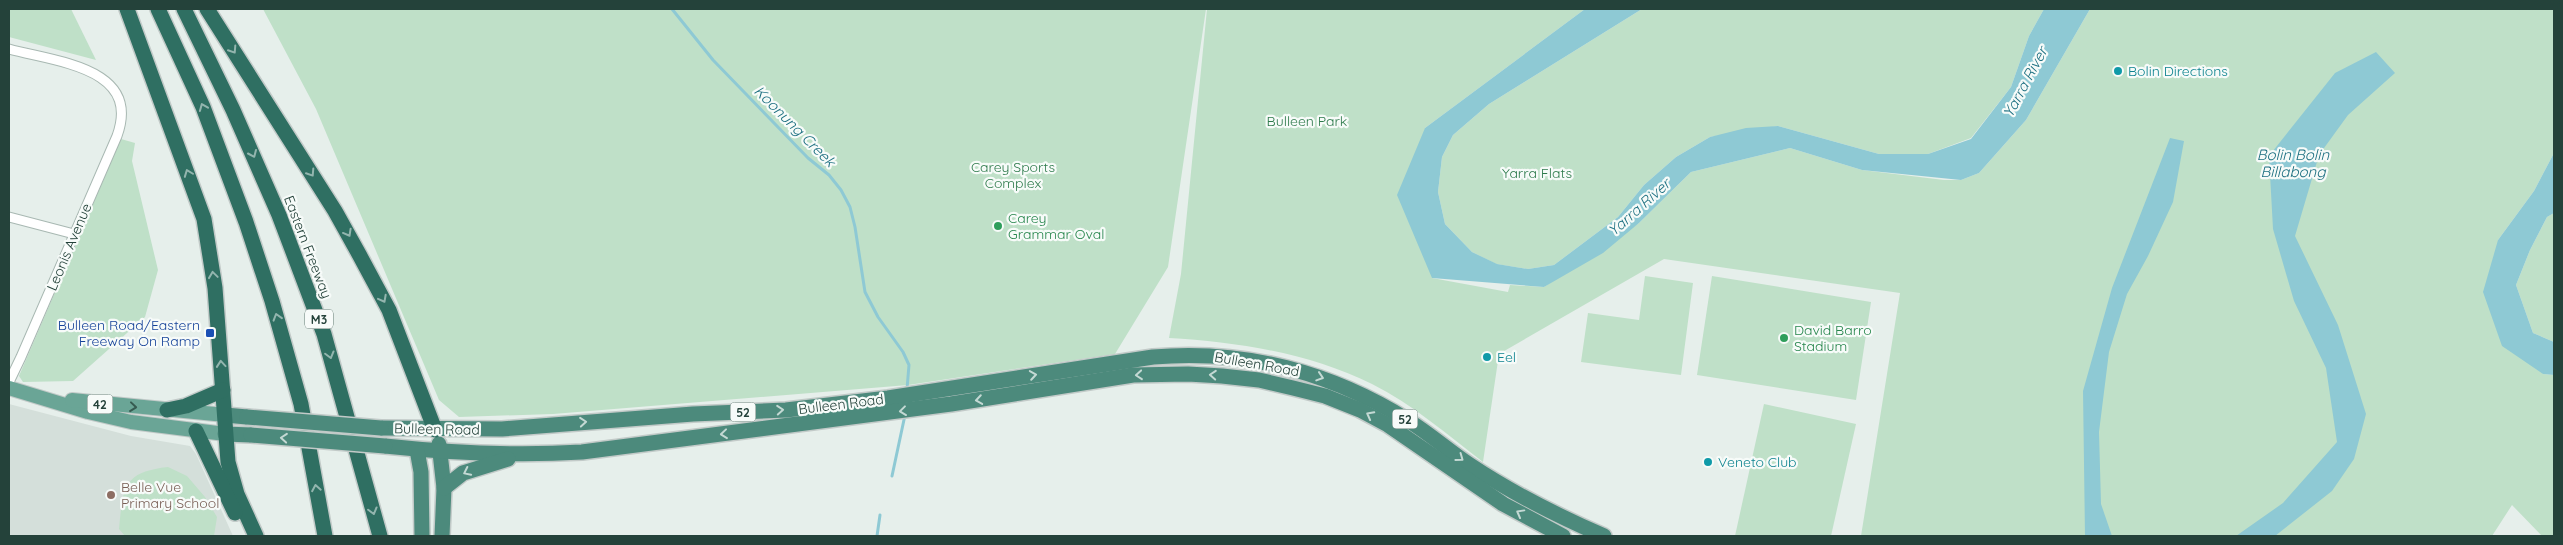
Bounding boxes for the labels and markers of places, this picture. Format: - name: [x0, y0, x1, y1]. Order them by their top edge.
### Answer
- place label: Bolin Directions: [2128, 62, 2228, 80]
- marker: Bolin Directions: [2112, 65, 2124, 77]
- place label: Carey Grammar Oval: [1008, 209, 1104, 243]
- marker: Carey Grammar Oval: [992, 220, 1004, 232]
- place label: Bulleen Road/Eastern Freeway On Ramp: [58, 316, 200, 350]
- place label: David Barro Stadium: [1794, 321, 1872, 355]
- marker: Bulleen Road/Eastern Freeway On Ramp: [204, 327, 216, 339]
- marker: David Barro Stadium: [1778, 332, 1790, 344]
- place label: Eel: [1497, 348, 1516, 366]
- marker: Eel: [1481, 351, 1493, 363]
- place label: Veneto Club: [1718, 453, 1797, 471]
- marker: Veneto Club: [1702, 456, 1714, 468]
- place label: Belle Vue Primary School: [121, 478, 219, 512]
- marker: Belle Vue Primary School: [105, 489, 117, 501]

